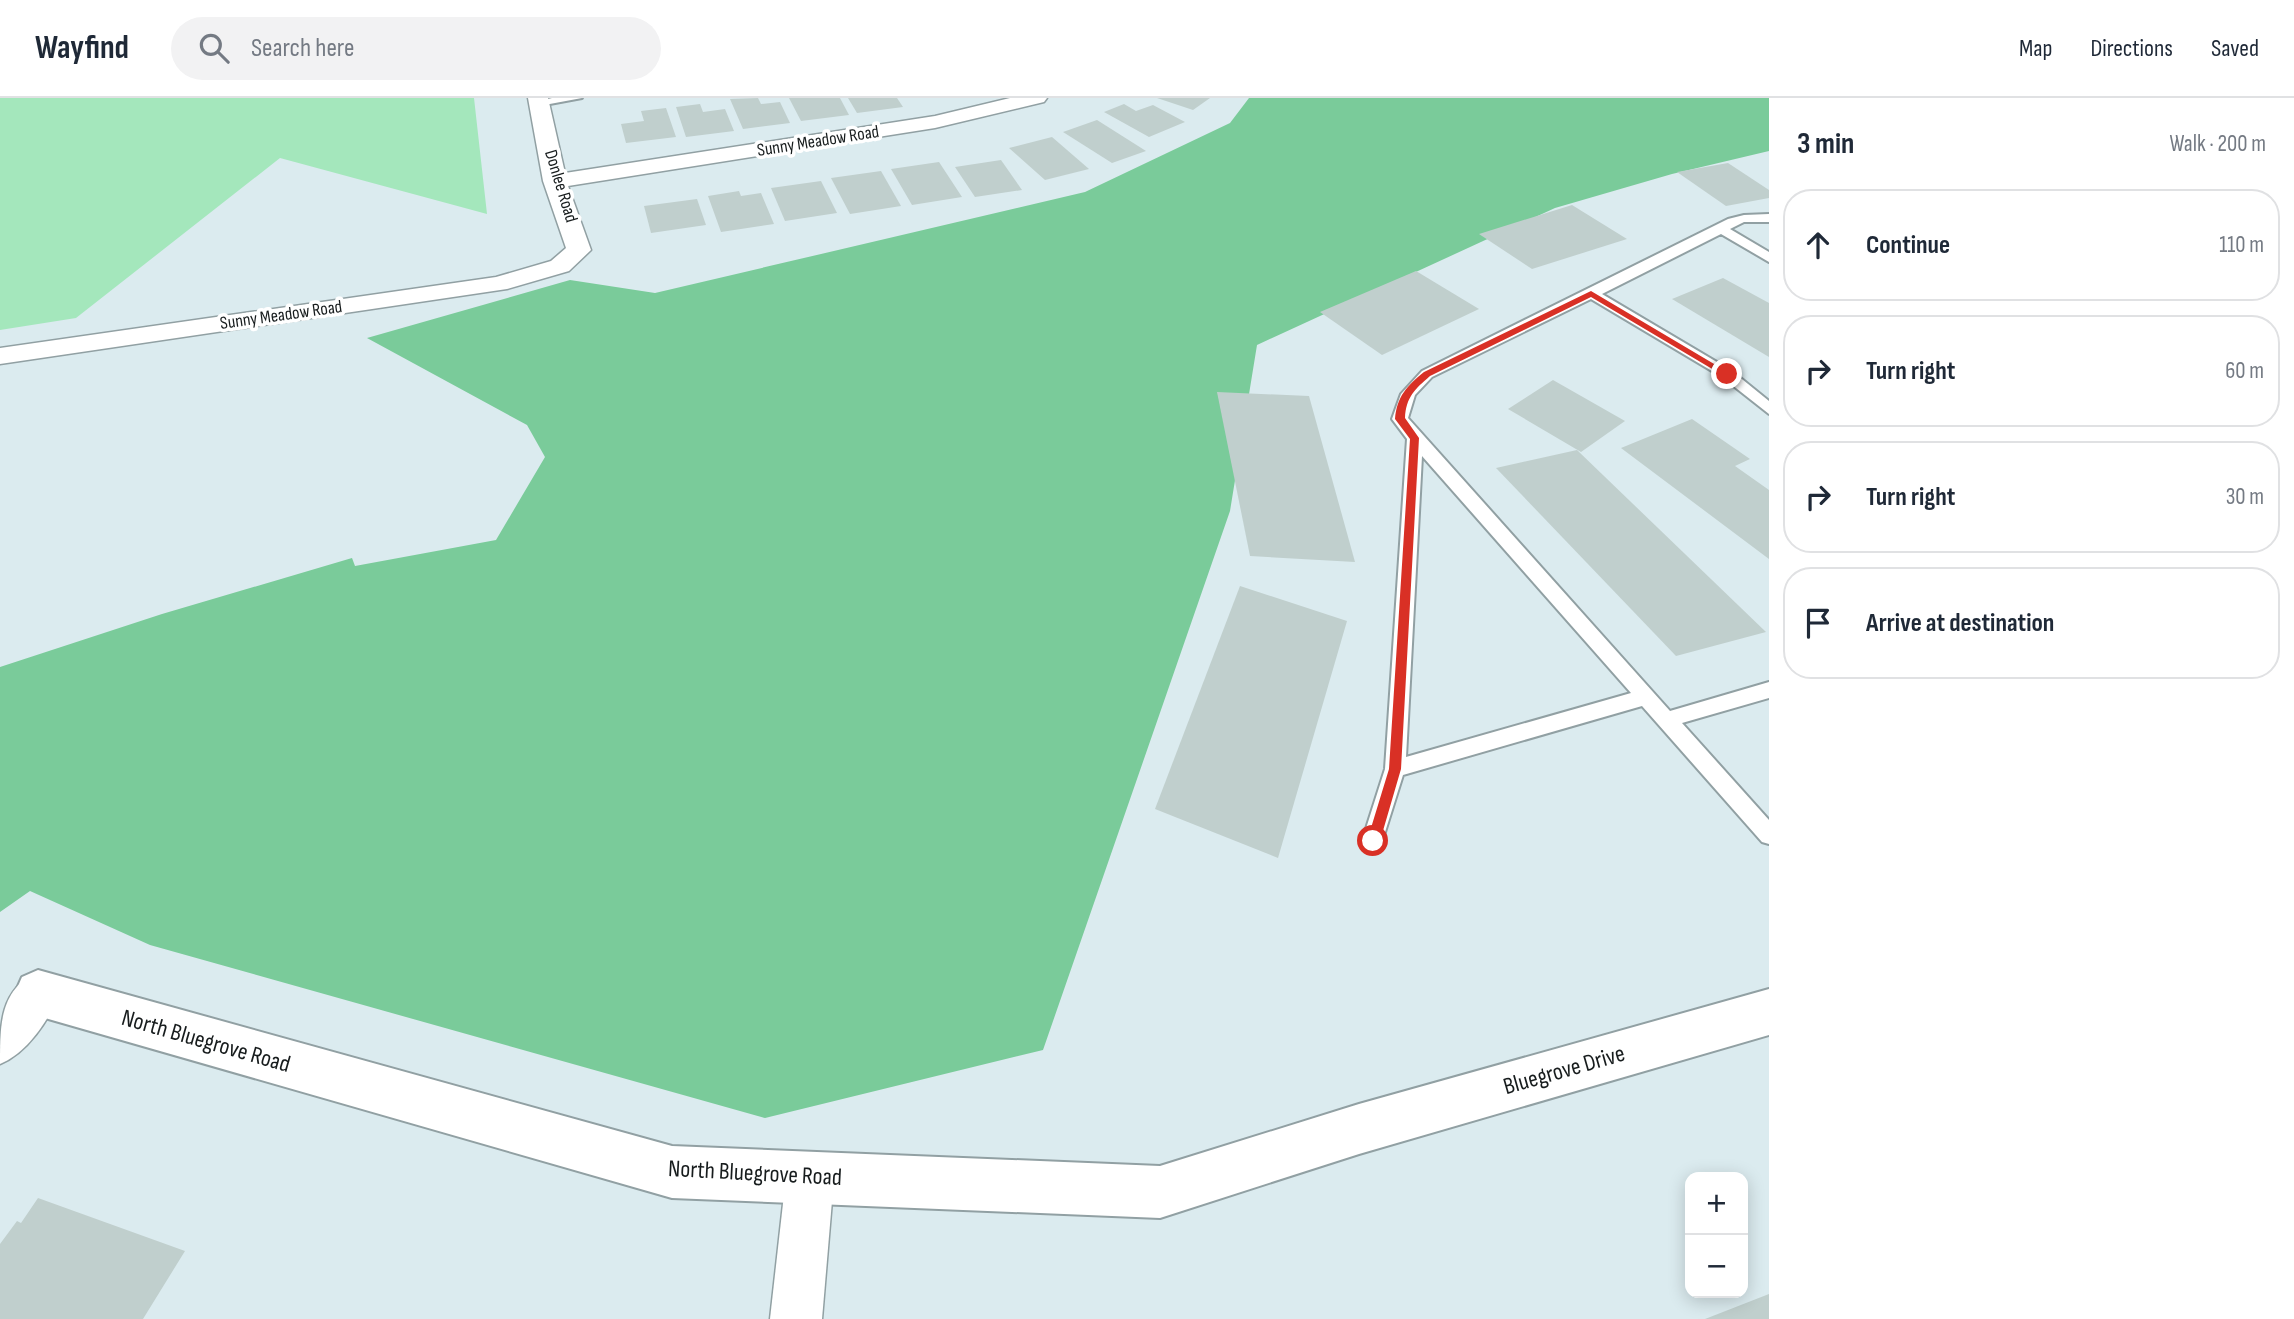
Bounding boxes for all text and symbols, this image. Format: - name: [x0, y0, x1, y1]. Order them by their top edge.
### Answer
- search box: [171, 17, 661, 80]
- text: Wayfind: [35, 28, 129, 68]
- icon: search: [195, 29, 233, 67]
- text: Search here: [251, 33, 354, 64]
- text: Map: [2019, 34, 2052, 63]
- text: Directions: [2090, 34, 2173, 63]
- text: Saved: [2211, 34, 2259, 63]
- street label: Sunny Meadow Road: [756, 121, 880, 161]
- text: 3 min: [1797, 126, 1854, 162]
- text: Walk · 200 m: [2169, 130, 2266, 158]
- street label: Donlee Road: [540, 147, 582, 225]
- icon: ahead: [1799, 226, 1837, 264]
- text: Continue: [1866, 230, 1950, 261]
- text: 110 m: [2219, 231, 2264, 259]
- street label: Sunny Meadow Road: [219, 296, 343, 334]
- icon: right: [1799, 352, 1837, 390]
- text: Turn right: [1866, 356, 1955, 387]
- text: 60 m: [2225, 357, 2264, 385]
- route end: [1711, 358, 1742, 389]
- icon: right: [1799, 478, 1837, 516]
- text: Turn right: [1866, 482, 1955, 513]
- text: 30 m: [2226, 483, 2264, 511]
- icon: arrive: [1799, 604, 1837, 642]
- text: Arrive at destination: [1866, 608, 2054, 639]
- route start: [1357, 825, 1388, 856]
- street label: North Bluegrove Road: [118, 1003, 294, 1079]
- street label: Bluegrove Drive: [1500, 1039, 1628, 1101]
- street label: North Bluegrove Road: [667, 1154, 843, 1192]
- map controls: [1685, 1172, 1748, 1298]
- button: +: [1685, 1172, 1748, 1235]
- button: −: [1685, 1235, 1748, 1298]

